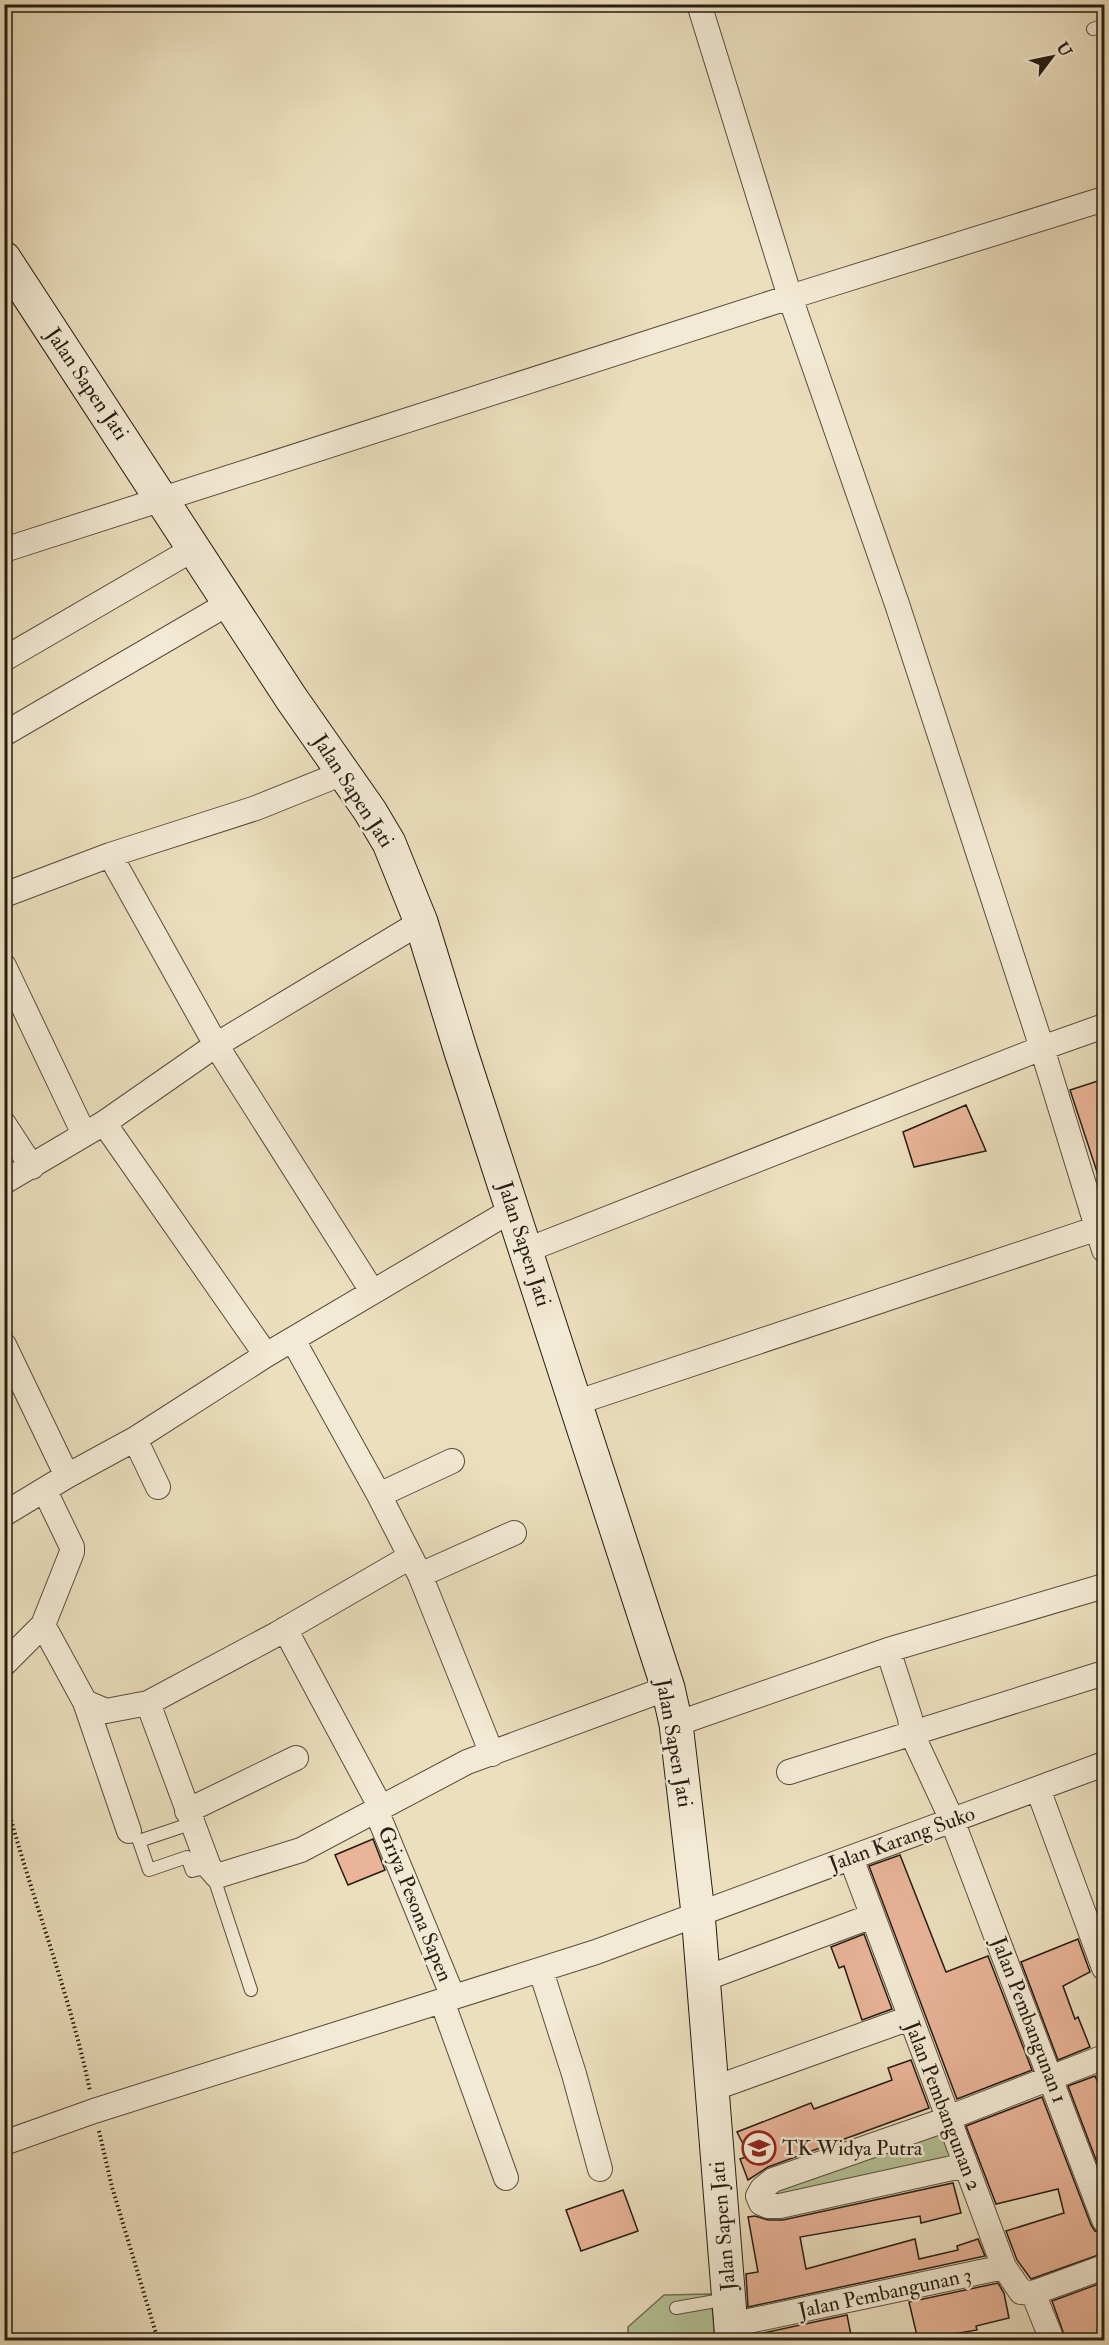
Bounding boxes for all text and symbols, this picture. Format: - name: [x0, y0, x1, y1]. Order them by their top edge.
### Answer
- north arrow: [1022, 27, 1082, 87]
- text: U: [1052, 39, 1076, 61]
- street label: Jalan Sapen Jati: [39, 322, 135, 446]
- street label: Jalan Sapen Jati: [306, 728, 400, 853]
- street label: Jalan Sapen Jati: [491, 1177, 557, 1310]
- street label: Jalan Sapen Jati: [649, 1676, 699, 1810]
- street label: Jalan Karang Suko: [824, 1800, 979, 1878]
- street label: Griya Pesona Sapen: [371, 1822, 459, 1986]
- street label: Jalan Pembangunan 1: [985, 1932, 1073, 2107]
- street label: Jalan Pembangunan 2: [898, 2017, 988, 2194]
- school or university icon: TK Widya Putra: [741, 2130, 777, 2166]
- place label: TK Widya Putra: [782, 2135, 923, 2162]
- street label: Jalan Sapen Jati: [704, 2160, 742, 2293]
- street label: Jalan Pembangunan 3: [795, 2261, 974, 2325]

